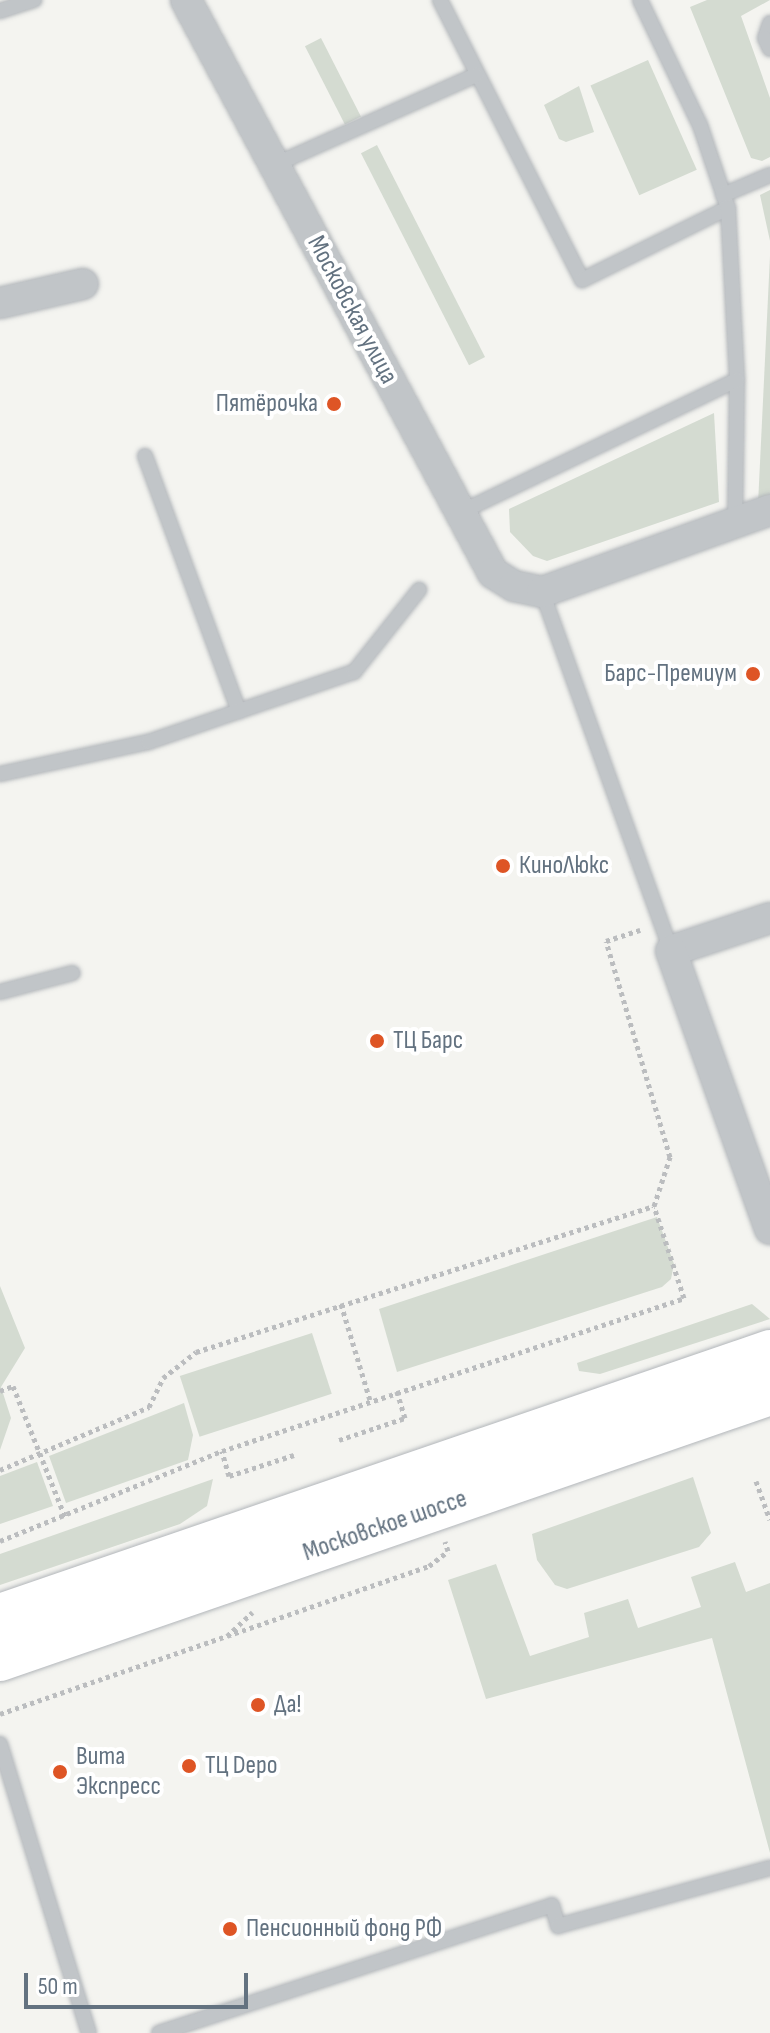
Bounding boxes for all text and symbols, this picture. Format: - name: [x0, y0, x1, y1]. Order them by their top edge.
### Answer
- street label: Московская улица: [300, 231, 404, 389]
- place label: Пятёрочка: [216, 388, 318, 420]
- marker: Пятёрочка: [325, 395, 343, 413]
- place label: Барс-Премиум: [604, 658, 737, 690]
- marker: Барс-Премиум: [744, 665, 762, 683]
- place label: КиноЛюкс: [519, 850, 609, 882]
- marker: КиноЛюкс: [494, 857, 512, 875]
- place label: ТЦ Барс: [393, 1025, 463, 1057]
- marker: ТЦ Барс: [368, 1032, 386, 1050]
- street label: Московское шоссе: [299, 1483, 471, 1569]
- place label: Да!: [274, 1689, 301, 1721]
- marker: Да!: [249, 1696, 267, 1714]
- place label: Вита Экспресс: [76, 1741, 161, 1802]
- place label: ТЦ Depo: [205, 1750, 278, 1782]
- marker: ТЦ Depo: [180, 1757, 198, 1775]
- marker: Вита Экспресс: [51, 1763, 69, 1781]
- place label: Пенсионный фонд РФ: [246, 1913, 442, 1945]
- marker: Пенсионный фонд РФ: [221, 1920, 239, 1938]
- scale bar: [28, 1957, 252, 2007]
- text: 50 m: [38, 1972, 78, 2001]

